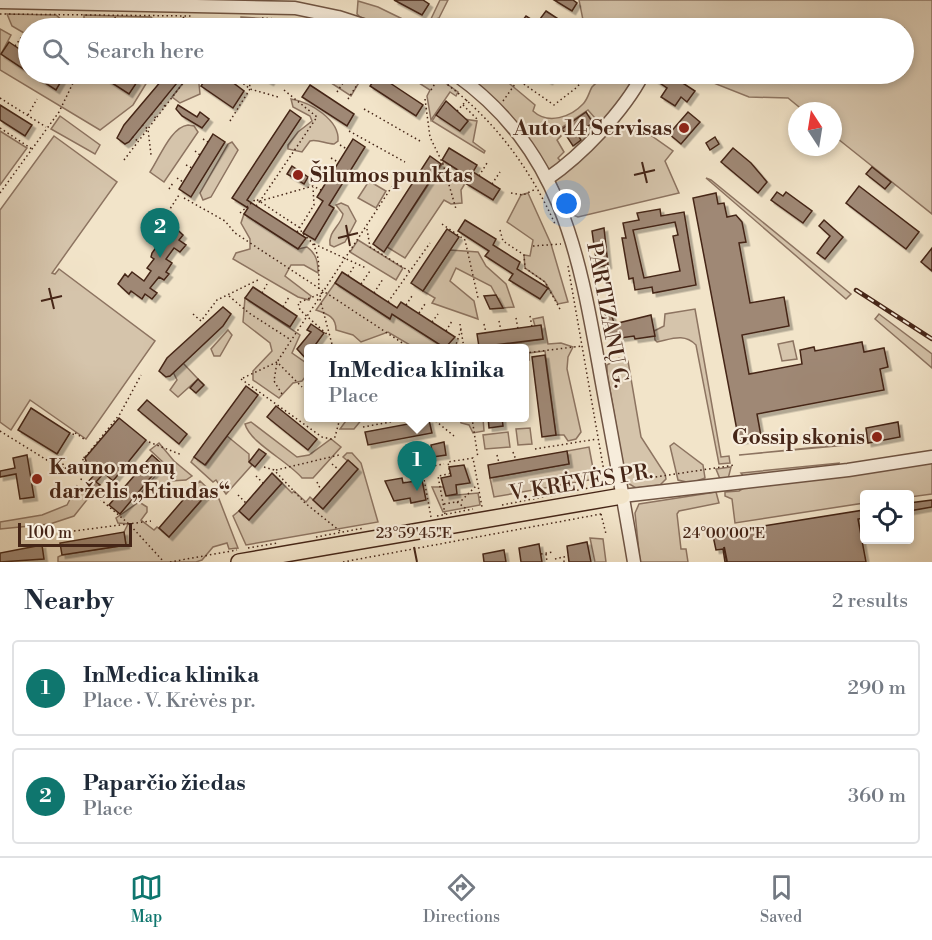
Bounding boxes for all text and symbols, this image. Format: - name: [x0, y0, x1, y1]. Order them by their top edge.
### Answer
- search box: [18, 18, 914, 84]
- icon: search: [39, 35, 72, 68]
- text: Search here: [87, 38, 204, 65]
- north arrow: [788, 102, 842, 156]
- place label: Auto 14 Servisas: [512, 116, 672, 142]
- marker: Auto 14 Servisas: [677, 121, 691, 135]
- place label: Šilumos punktas: [310, 160, 473, 189]
- marker: Šilumos punktas: [291, 168, 305, 182]
- your location: [552, 189, 581, 218]
- pin: 2: [140, 208, 180, 258]
- street label: PARTIZANŲ G.: [580, 240, 634, 390]
- popup: [304, 344, 529, 422]
- text: InMedica klinika: [328, 357, 505, 384]
- text: Place: [328, 384, 378, 409]
- place label: Gossip skonis: [732, 425, 865, 451]
- marker: Gossip skonis: [870, 430, 884, 444]
- pin: 1: [398, 442, 436, 491]
- place label: Kauno menų darželis „Etiudas“: [49, 455, 230, 505]
- street label: V. KRĖVĖS PR.: [506, 457, 655, 507]
- marker: Kauno menų darželis „Etiudas“: [30, 472, 44, 486]
- map controls: [860, 490, 914, 544]
- button: locate: [860, 490, 914, 544]
- scale bar: [18, 520, 132, 548]
- text: 100 m: [27, 523, 72, 543]
- text: 23°59'45"E: [376, 524, 452, 543]
- text: 24°00'00"E: [683, 524, 765, 543]
- text: Nearby: [24, 585, 114, 617]
- text: 2 results: [832, 589, 908, 614]
- text: InMedica klinika: [83, 662, 259, 689]
- text: 1: [41, 676, 50, 701]
- text: 290 m: [848, 676, 906, 701]
- text: Place · V. Krėvės pr.: [83, 689, 255, 714]
- text: Paparčio žiedas: [83, 770, 246, 797]
- text: 2: [39, 784, 52, 809]
- text: 360 m: [848, 784, 906, 809]
- text: Place: [83, 797, 133, 822]
- tab: Map: [130, 871, 163, 927]
- tab: Directions: [423, 871, 500, 927]
- tab: Saved: [760, 871, 802, 927]

